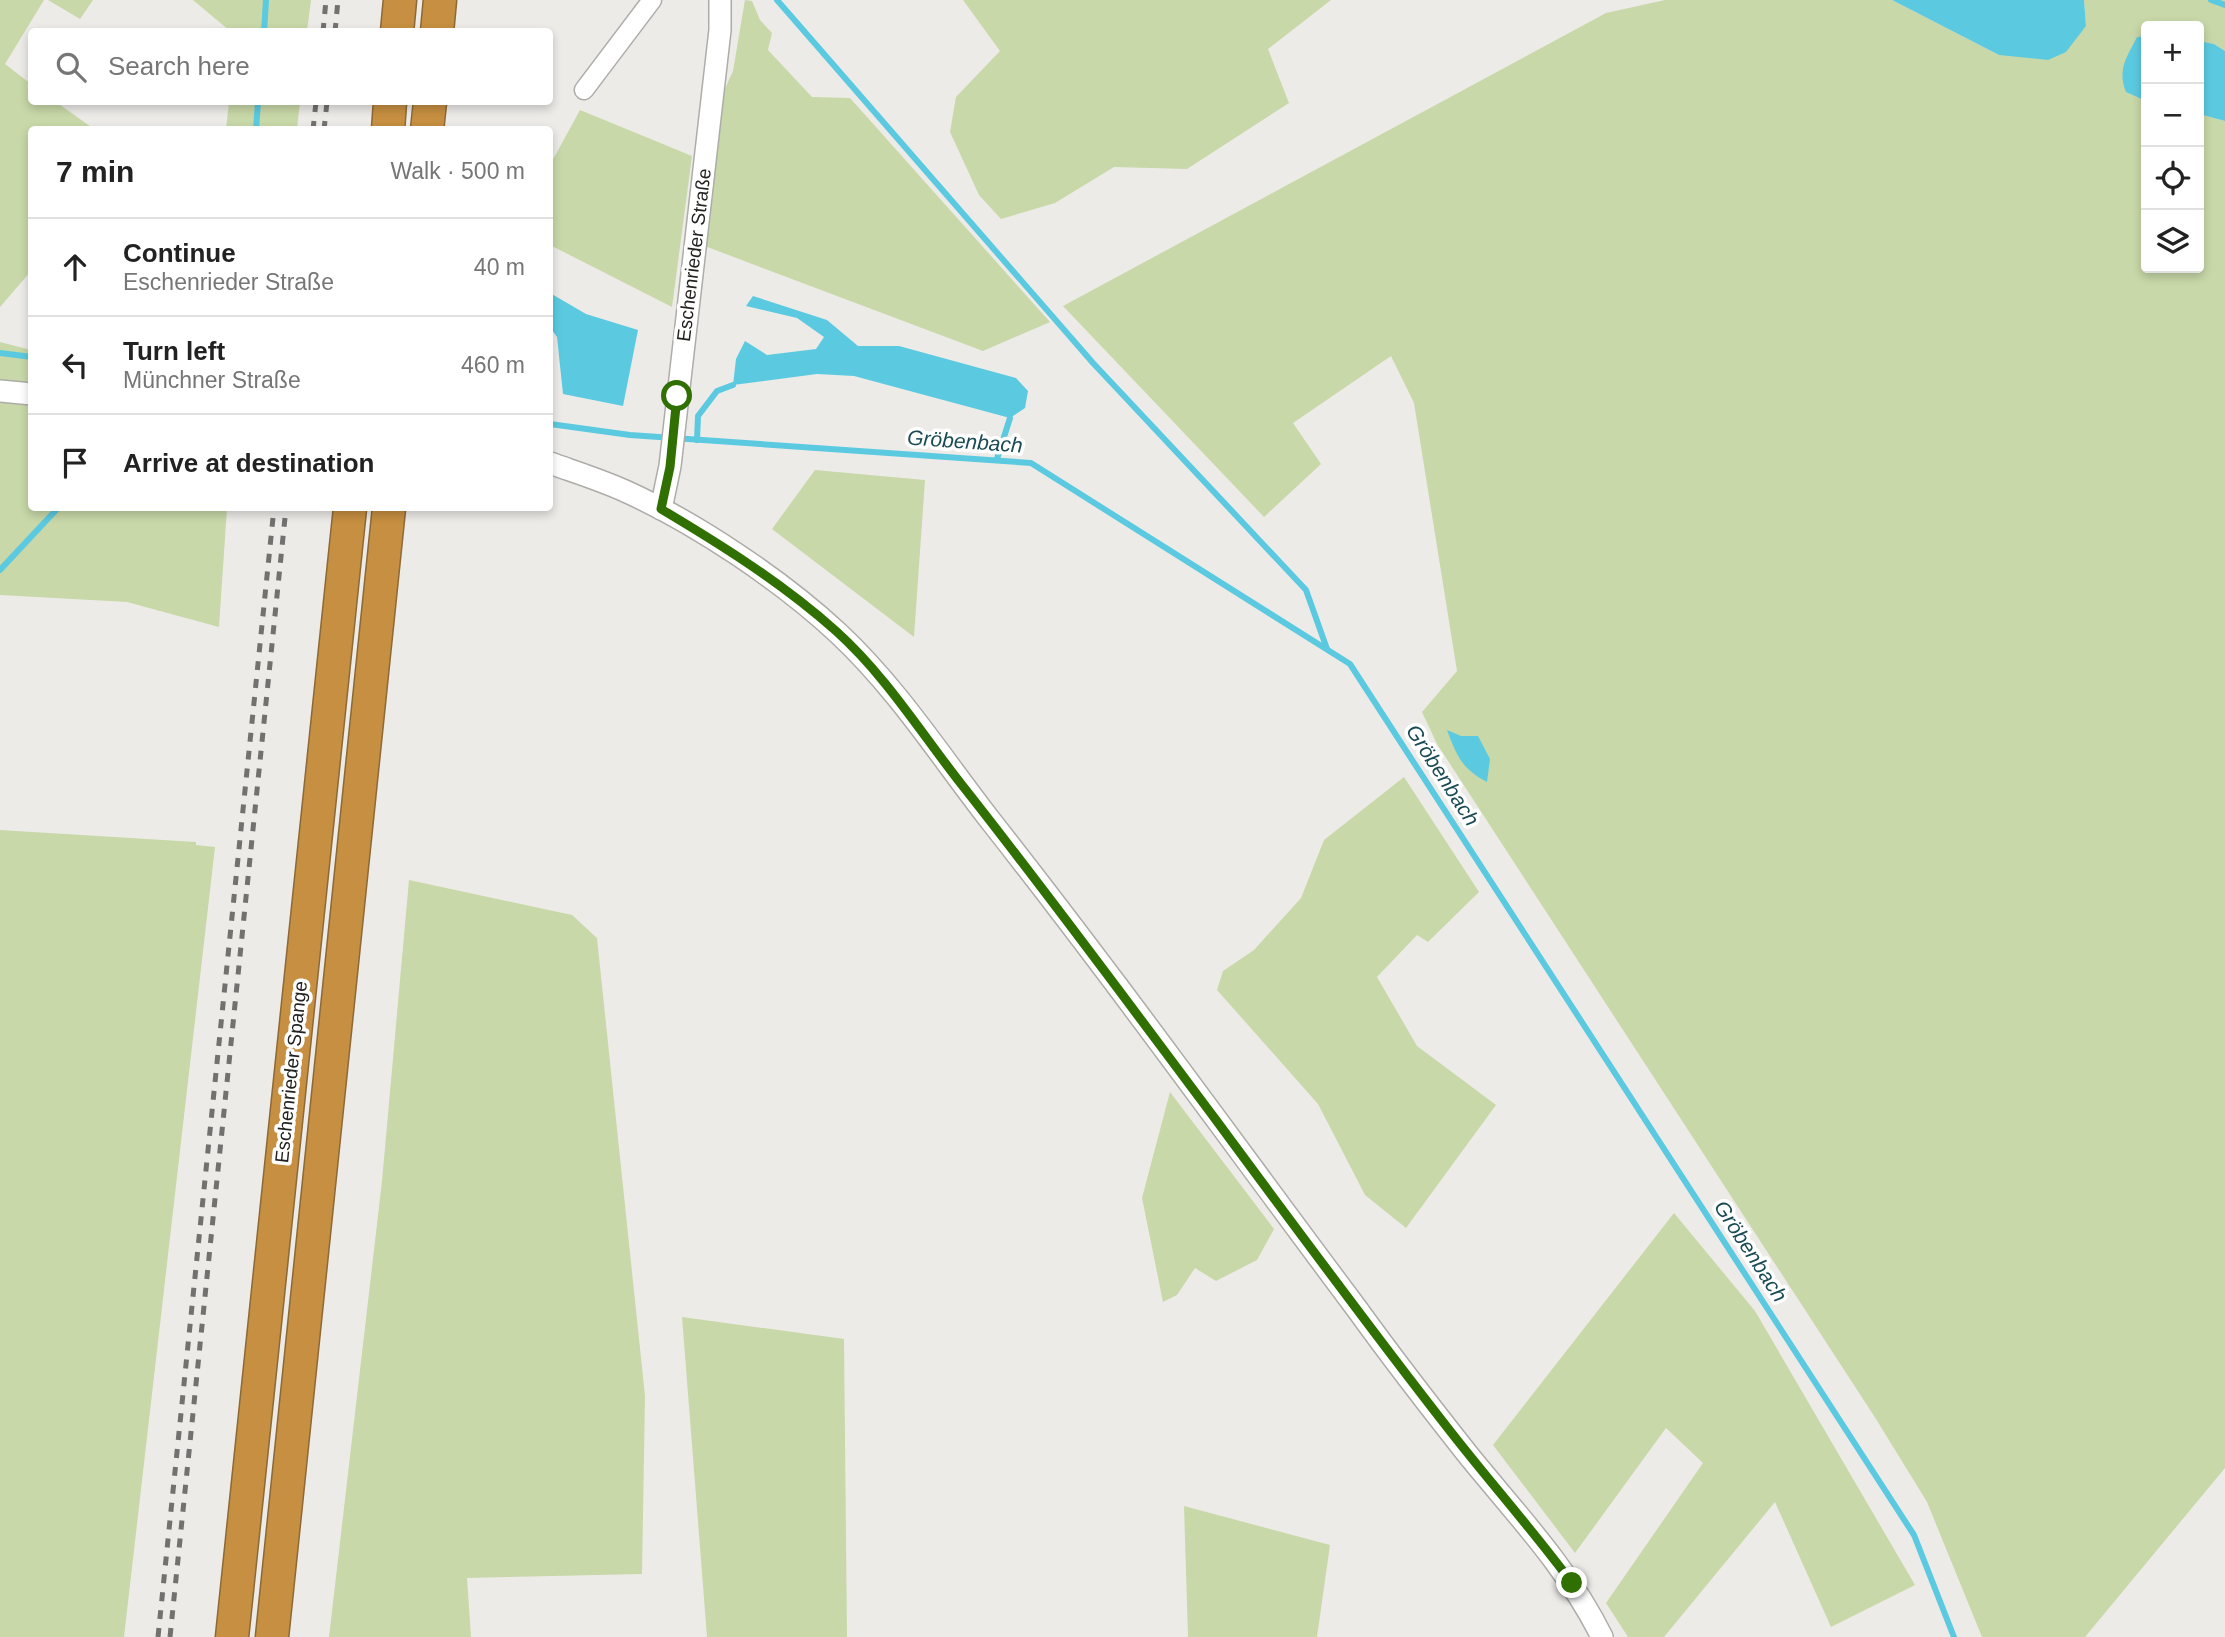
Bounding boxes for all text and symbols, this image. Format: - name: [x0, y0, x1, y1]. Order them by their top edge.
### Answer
- map controls: [2141, 21, 2204, 273]
- button: +: [2141, 21, 2204, 84]
- search box: [28, 28, 553, 105]
- icon: search: [52, 48, 90, 86]
- text: Search here: [108, 51, 250, 81]
- button: −: [2141, 84, 2204, 147]
- button: locate: [2141, 147, 2204, 210]
- text: 7 min: [56, 155, 134, 188]
- text: Walk · 500 m: [390, 158, 525, 184]
- street label: Eschenrieder Straße: [673, 167, 715, 343]
- button: layers: [2141, 210, 2204, 273]
- text: Continue: [123, 238, 236, 268]
- icon: ahead: [56, 248, 94, 286]
- text: 40 m: [474, 254, 525, 280]
- text: Eschenrieder Straße: [123, 269, 334, 295]
- text: Turn left: [123, 336, 225, 366]
- icon: left: [56, 346, 94, 384]
- text: 460 m: [461, 352, 525, 378]
- text: Münchner Straße: [123, 367, 301, 393]
- route start: [661, 380, 692, 411]
- water label: Gröbenbach: [907, 425, 1023, 457]
- icon: arrive: [56, 444, 94, 482]
- text: Arrive at destination: [123, 448, 374, 478]
- water label: Gröbenbach: [1402, 720, 1484, 830]
- street label: Eschenrieder Spange: [271, 980, 311, 1164]
- water label: Gröbenbach: [1710, 1196, 1792, 1306]
- route end: [1556, 1567, 1587, 1598]

